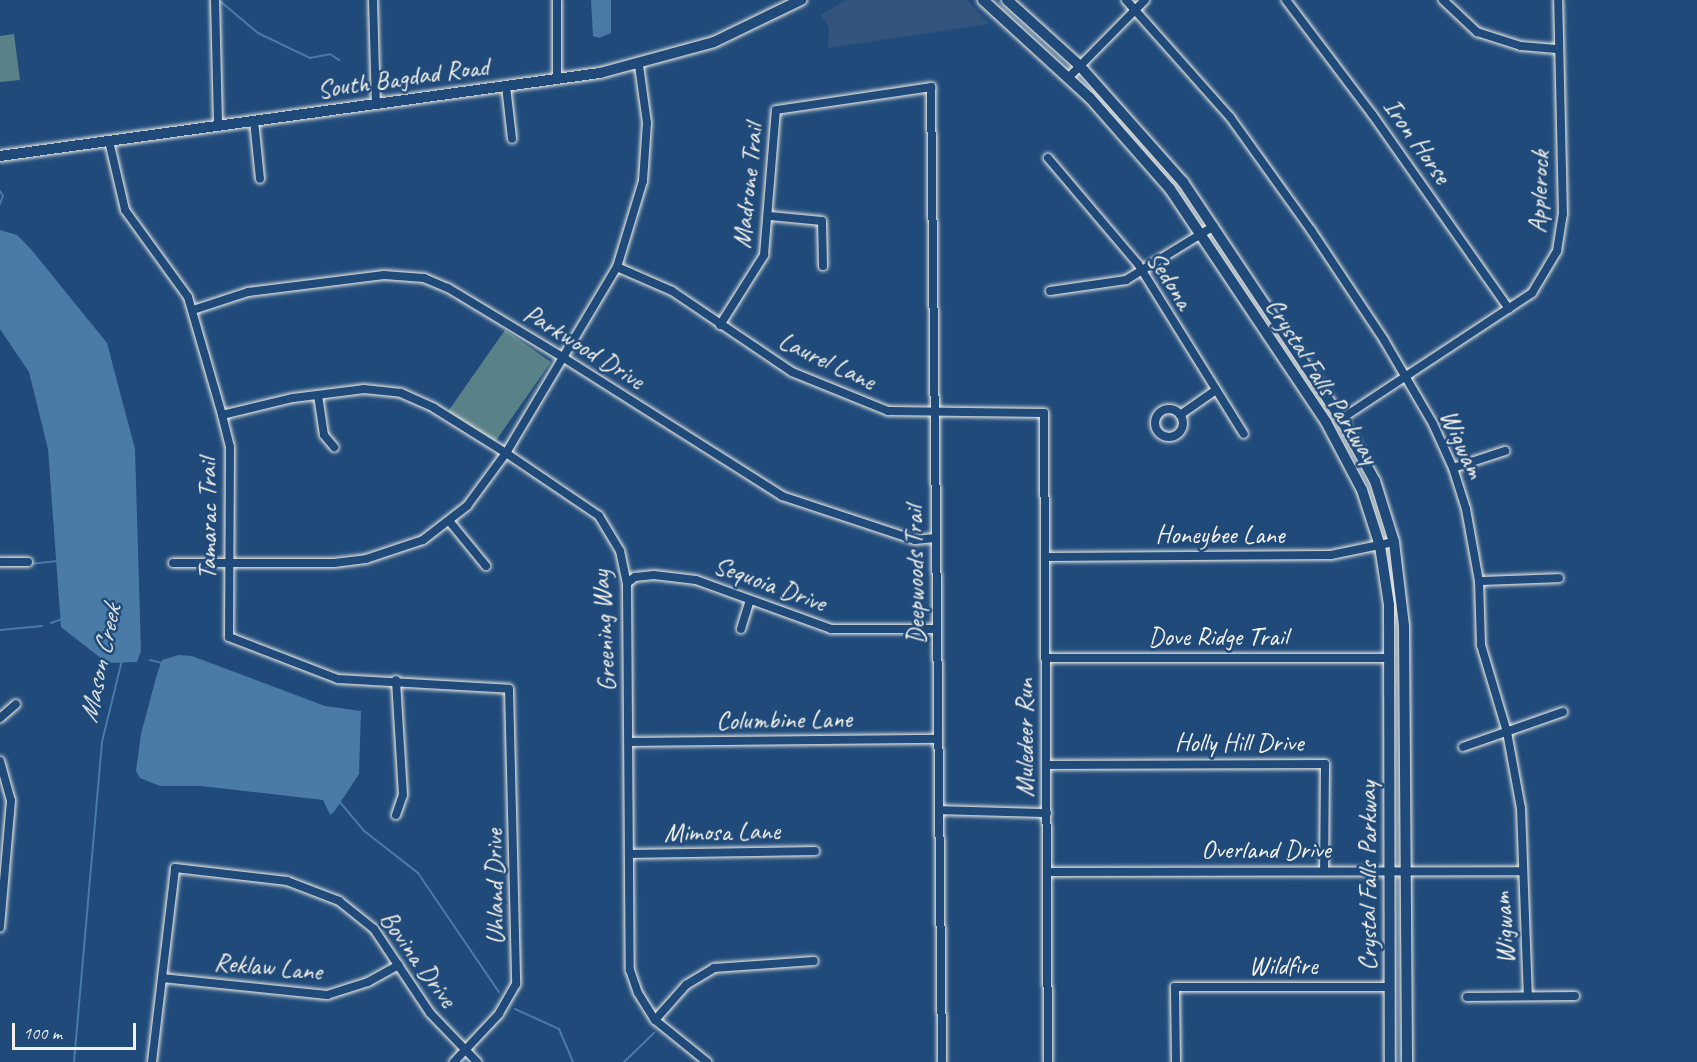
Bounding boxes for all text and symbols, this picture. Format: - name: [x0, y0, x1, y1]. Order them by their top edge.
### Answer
- street label: South Bagdad Road: [315, 51, 491, 105]
- street label: Iron Horse: [1376, 92, 1458, 190]
- street label: Madrone Trail: [726, 122, 770, 250]
- street label: Applerock: [1522, 150, 1556, 234]
- street label: Sedona: [1140, 245, 1200, 315]
- street label: Crystal Falls Parkway: [1258, 292, 1386, 470]
- street label: Parkwood Drive: [518, 298, 650, 396]
- street label: Laurel Lane: [774, 325, 880, 397]
- street label: Wigwam: [1433, 405, 1491, 483]
- street label: Tamarac Trail: [192, 458, 224, 580]
- street label: Deepwoods Trail: [898, 505, 932, 645]
- street label: Honeybee Lane: [1155, 519, 1285, 551]
- street label: Sequoia Drive: [709, 549, 831, 619]
- street label: Greening Way: [585, 570, 623, 692]
- water label: Mason Creek: [72, 603, 128, 725]
- street label: Dove Ridge Trail: [1148, 621, 1288, 653]
- street label: Muledeer Run: [1009, 679, 1041, 797]
- street label: Columbine Lane: [715, 703, 853, 737]
- street label: Holly Hill Drive: [1174, 727, 1304, 759]
- street label: Crystal Falls Parkway: [1352, 781, 1384, 971]
- street label: Mimosa Lane: [664, 815, 780, 849]
- street label: Uhland Drive: [478, 829, 512, 945]
- street label: Overland Drive: [1201, 834, 1331, 866]
- street label: Wigwam: [1487, 891, 1521, 965]
- street label: Bovina Drive: [373, 905, 463, 1013]
- street label: Reklaw Lane: [212, 947, 324, 987]
- street label: Wildfire: [1249, 950, 1317, 982]
- scale bar: [15, 1011, 140, 1049]
- text: 100 m: [23, 1022, 62, 1044]

